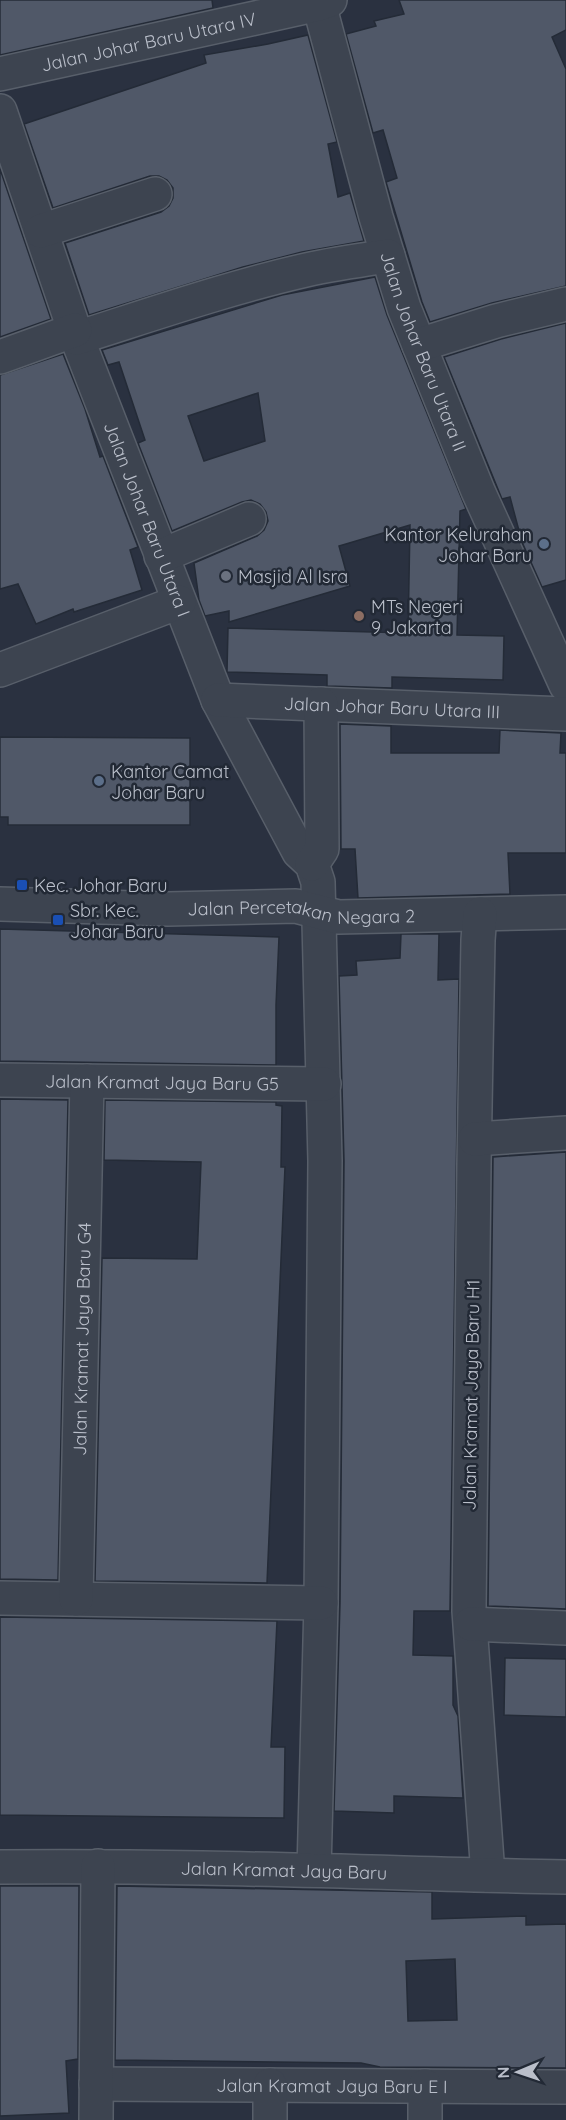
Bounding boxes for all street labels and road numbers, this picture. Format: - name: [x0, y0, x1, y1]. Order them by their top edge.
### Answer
- street label: Jalan Johar Baru Utara IV: [39, 7, 258, 76]
- street label: Jalan Johar Baru Utara II: [376, 249, 472, 454]
- street label: Jalan Johar Baru Utara I: [99, 418, 196, 620]
- street label: Jalan Johar Baru Utara III: [283, 691, 500, 723]
- street label: Jalan Percetakan Negara 2: [187, 894, 415, 929]
- street label: Jalan Kramat Jaya Baru G5: [45, 1069, 279, 1095]
- street label: Jalan Kramat Jaya Baru G4: [68, 1222, 95, 1456]
- street label: Jalan Kramat Jaya Baru H1: [457, 1279, 485, 1511]
- street label: Jalan Kramat Jaya Baru: [180, 1856, 388, 1884]
- street label: Jalan Kramat Jaya Baru E I: [216, 2073, 448, 2098]

